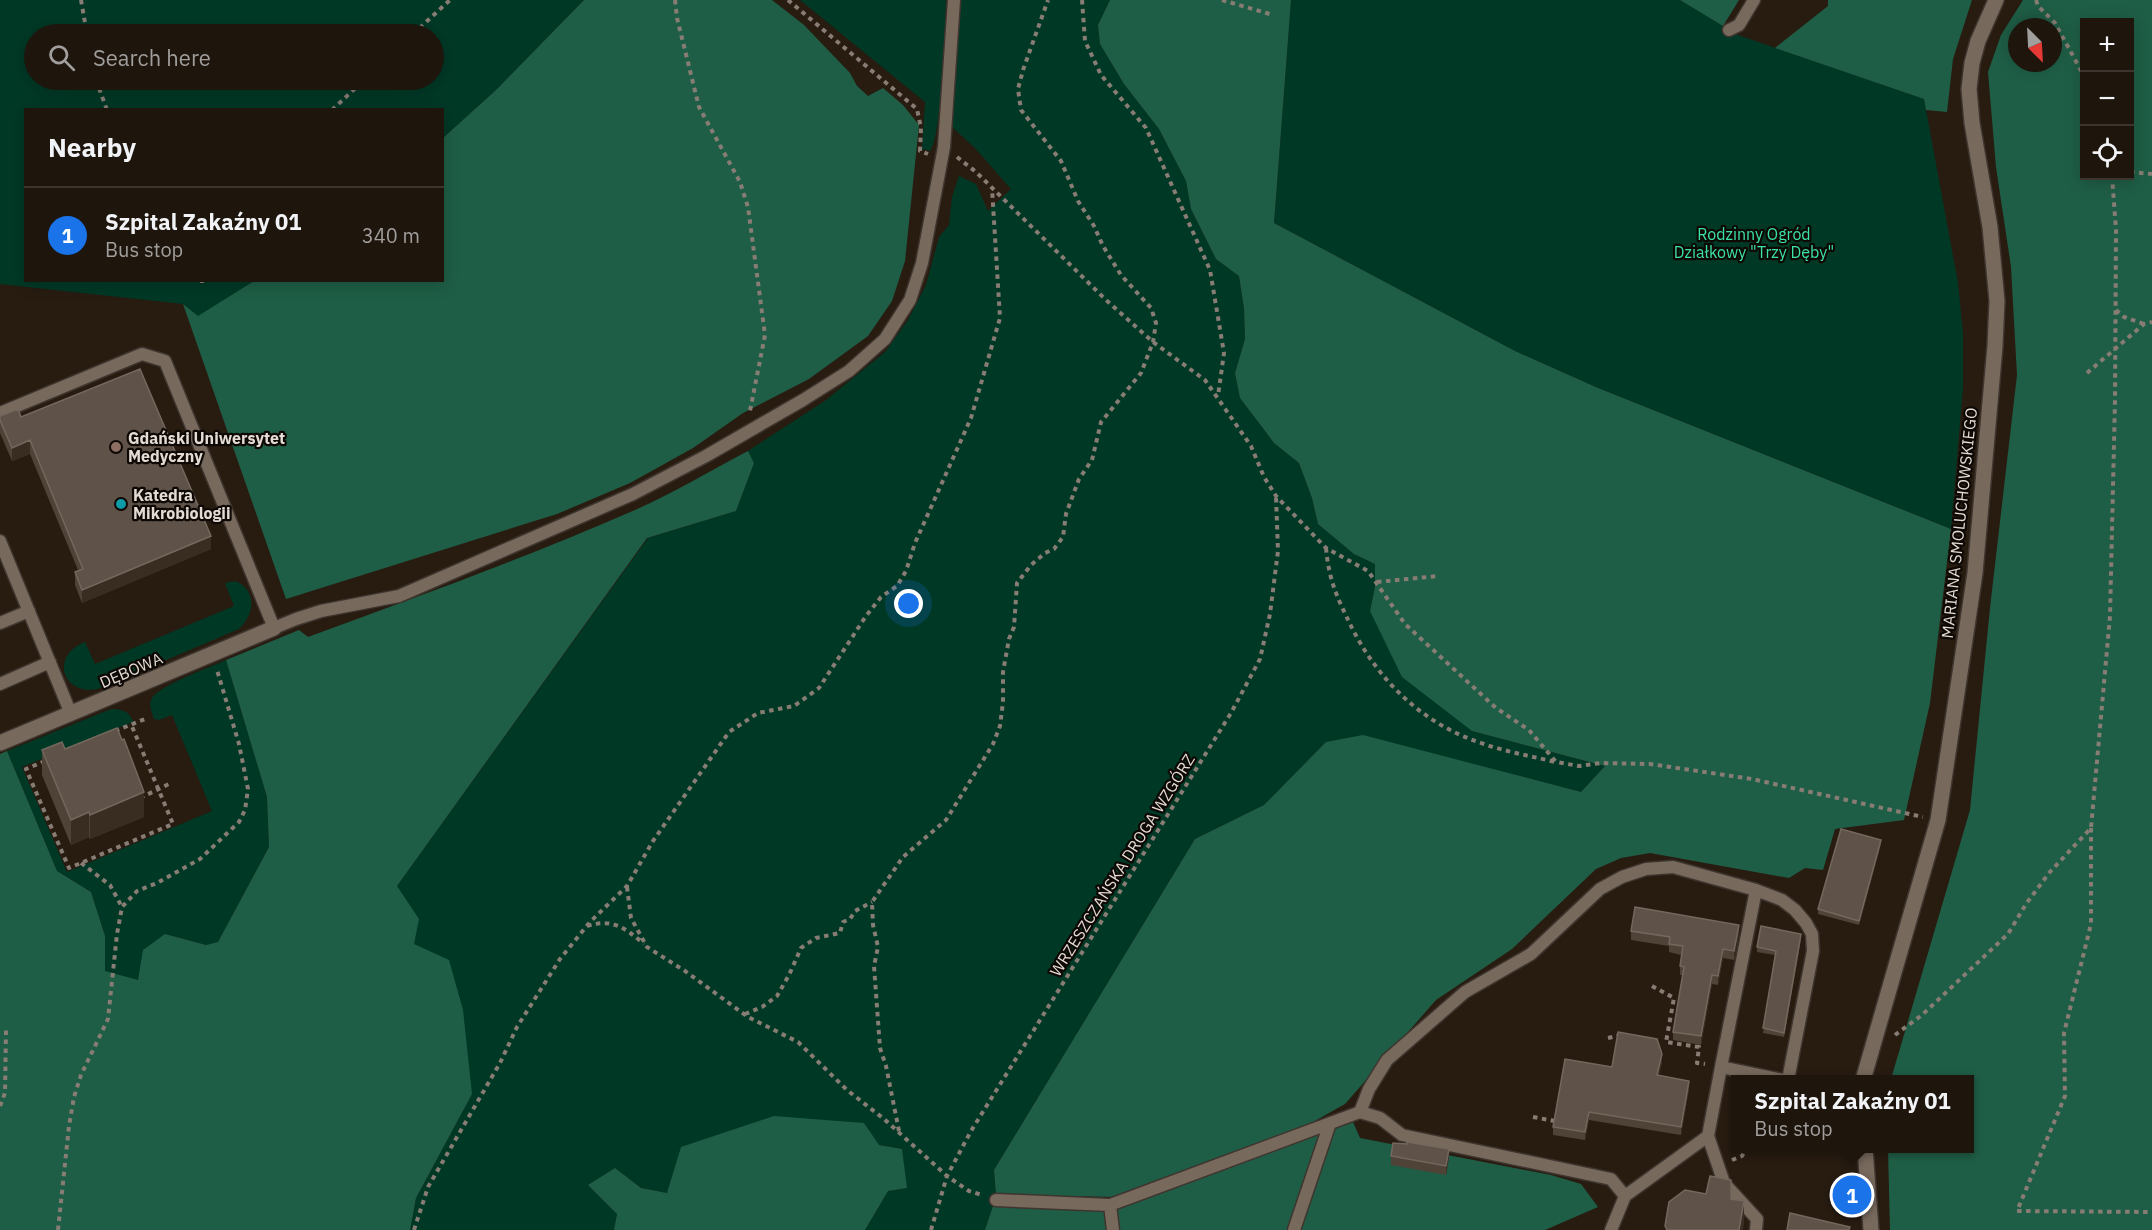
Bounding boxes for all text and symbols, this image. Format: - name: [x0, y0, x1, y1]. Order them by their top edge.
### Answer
- north arrow: [2008, 18, 2062, 72]
- map controls: [2080, 18, 2134, 180]
- button: +: [2080, 18, 2134, 72]
- search box: [24, 24, 444, 90]
- icon: search: [45, 41, 78, 74]
- text: Search here: [93, 43, 211, 72]
- button: −: [2080, 72, 2134, 126]
- button: locate: [2080, 126, 2134, 180]
- text: Nearby: [48, 130, 136, 164]
- text: Szpital Zakaźny 01: [105, 207, 301, 236]
- text: 1: [62, 222, 74, 249]
- text: 340 m: [362, 222, 420, 249]
- park label: Rodzinny Ogród Działkowy "Trzy Dęby": [1674, 224, 1834, 262]
- text: Bus stop: [105, 236, 183, 263]
- street label: MARIANA SMOLUCHOWSKIEGO: [1937, 407, 1981, 639]
- place label: Gdański Uniwersytet Medyczny: [128, 428, 285, 466]
- marker: Gdański Uniwersytet Medyczny: [109, 440, 123, 454]
- place label: Katedra Mikrobiologii: [133, 485, 231, 523]
- marker: Katedra Mikrobiologii: [114, 497, 128, 511]
- your location: [894, 589, 923, 618]
- street label: DĘBOWA: [97, 648, 165, 692]
- street label: WRZESZCZAŃSKA DROGA WZGÓRZ: [1044, 750, 1199, 980]
- popup: [1731, 1075, 1974, 1153]
- text: Szpital Zakaźny 01: [1754, 1086, 1951, 1115]
- text: Bus stop: [1754, 1115, 1833, 1142]
- pin: 1: [1832, 1172, 1872, 1218]

